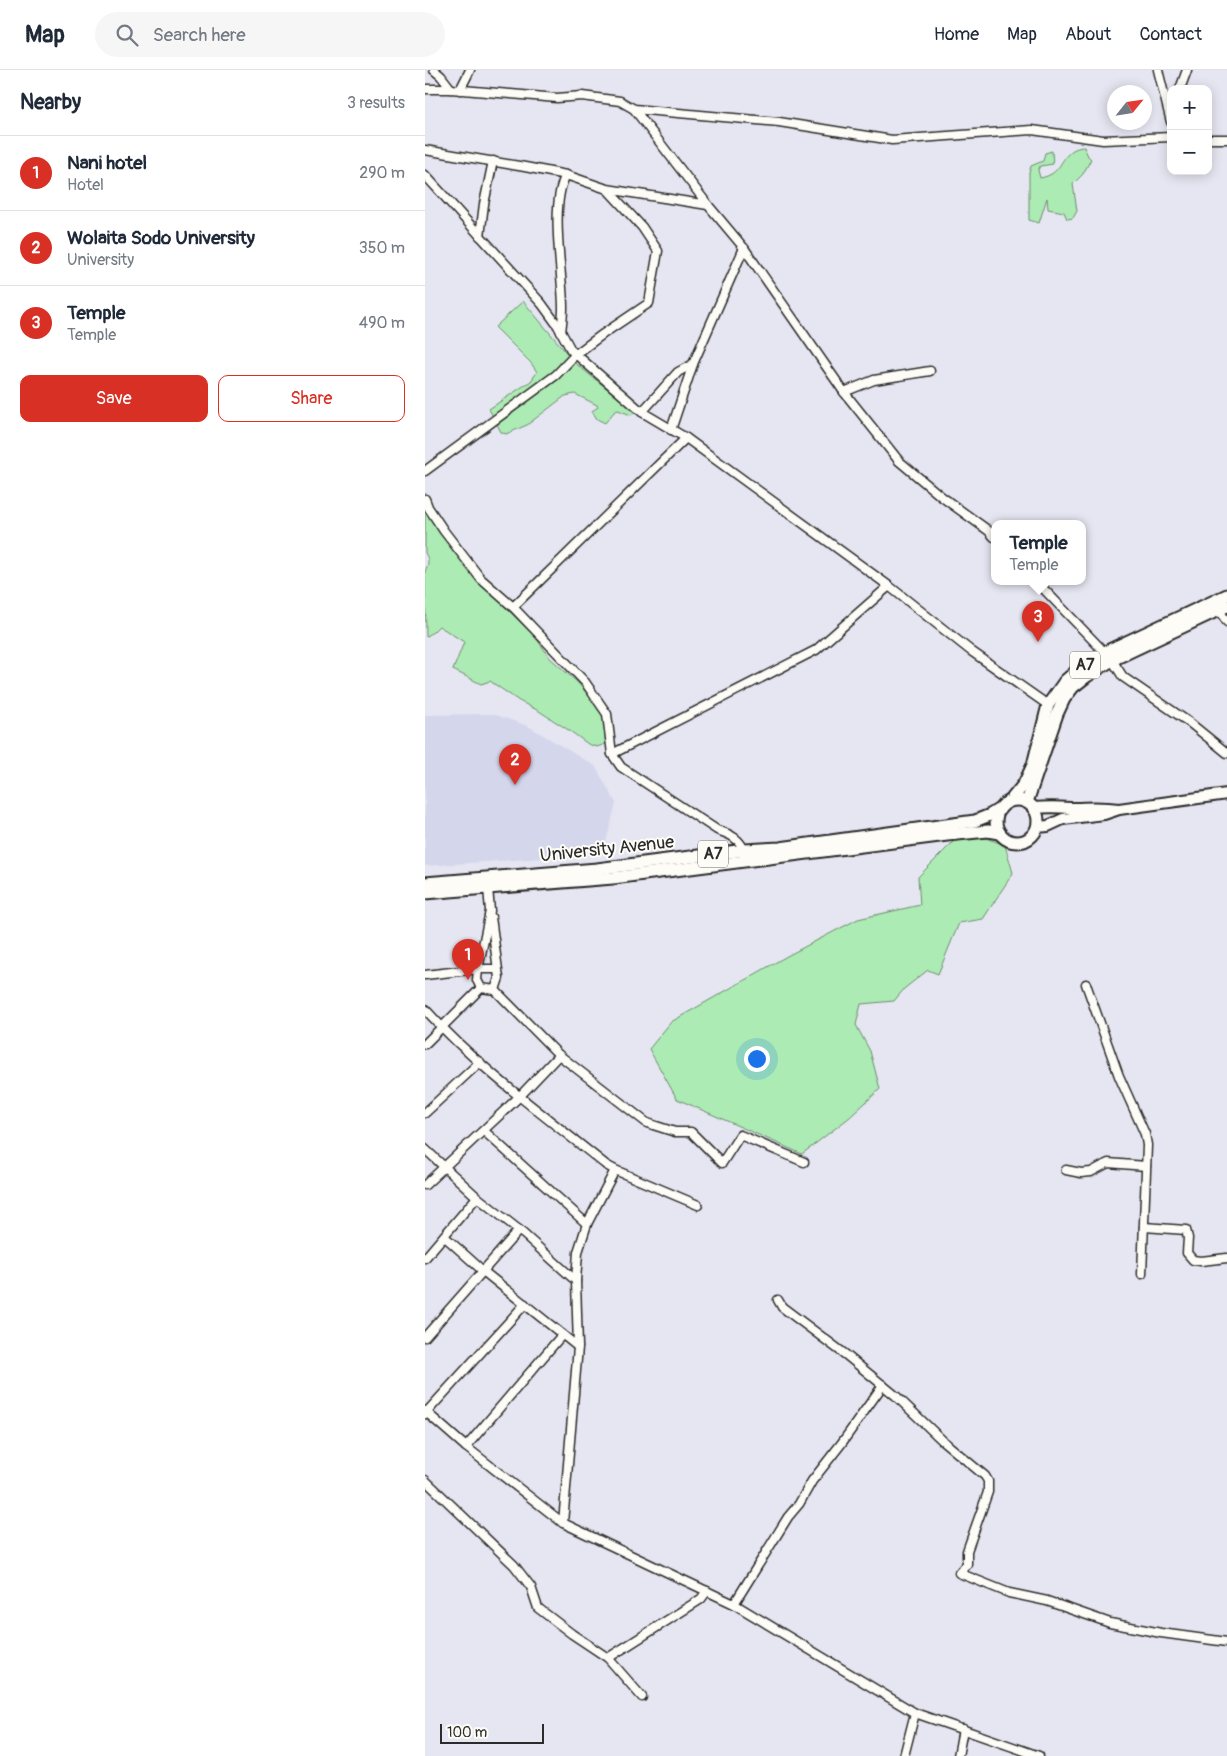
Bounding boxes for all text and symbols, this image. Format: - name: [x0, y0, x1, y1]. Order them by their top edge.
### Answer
- search box: [95, 12, 445, 57]
- text: Map: [25, 20, 65, 49]
- icon: search: [113, 21, 141, 49]
- text: Search here: [153, 23, 246, 47]
- text: Home: [934, 23, 979, 46]
- text: Map: [1007, 23, 1037, 46]
- text: About: [1065, 23, 1111, 46]
- text: Contact: [1139, 23, 1202, 46]
- north arrow: [1107, 85, 1152, 130]
- map controls: [1167, 85, 1212, 175]
- button: +: [1167, 85, 1212, 130]
- text: Nearby: [20, 89, 81, 116]
- text: 3 results: [347, 93, 405, 113]
- button: −: [1167, 130, 1212, 175]
- text: Nani hotel: [67, 151, 147, 175]
- text: 1: [33, 163, 39, 183]
- text: 290 m: [359, 163, 405, 183]
- text: Hotel: [67, 175, 104, 195]
- text: Wolaita Sodo University: [67, 226, 255, 250]
- text: 2: [32, 238, 40, 258]
- text: 350 m: [359, 238, 405, 258]
- text: University: [67, 250, 134, 270]
- text: Temple: [67, 301, 125, 325]
- text: 3: [32, 313, 40, 333]
- text: 490 m: [359, 313, 405, 333]
- text: Temple: [67, 325, 116, 345]
- button: Save: [20, 375, 208, 422]
- button: Share: [218, 375, 405, 422]
- popup: [991, 520, 1086, 585]
- text: Temple: [1009, 531, 1068, 555]
- text: Temple: [1009, 555, 1058, 575]
- pin: 3: [1022, 601, 1054, 642]
- road number: A7: [1070, 652, 1100, 678]
- pin: 2: [499, 744, 531, 785]
- street label: University Avenue: [539, 831, 675, 867]
- road number: A7: [698, 841, 728, 868]
- pin: 1: [452, 939, 484, 980]
- your location: [744, 1046, 770, 1072]
- scale bar: [440, 1721, 544, 1744]
- text: 100 m: [447, 1724, 487, 1741]

